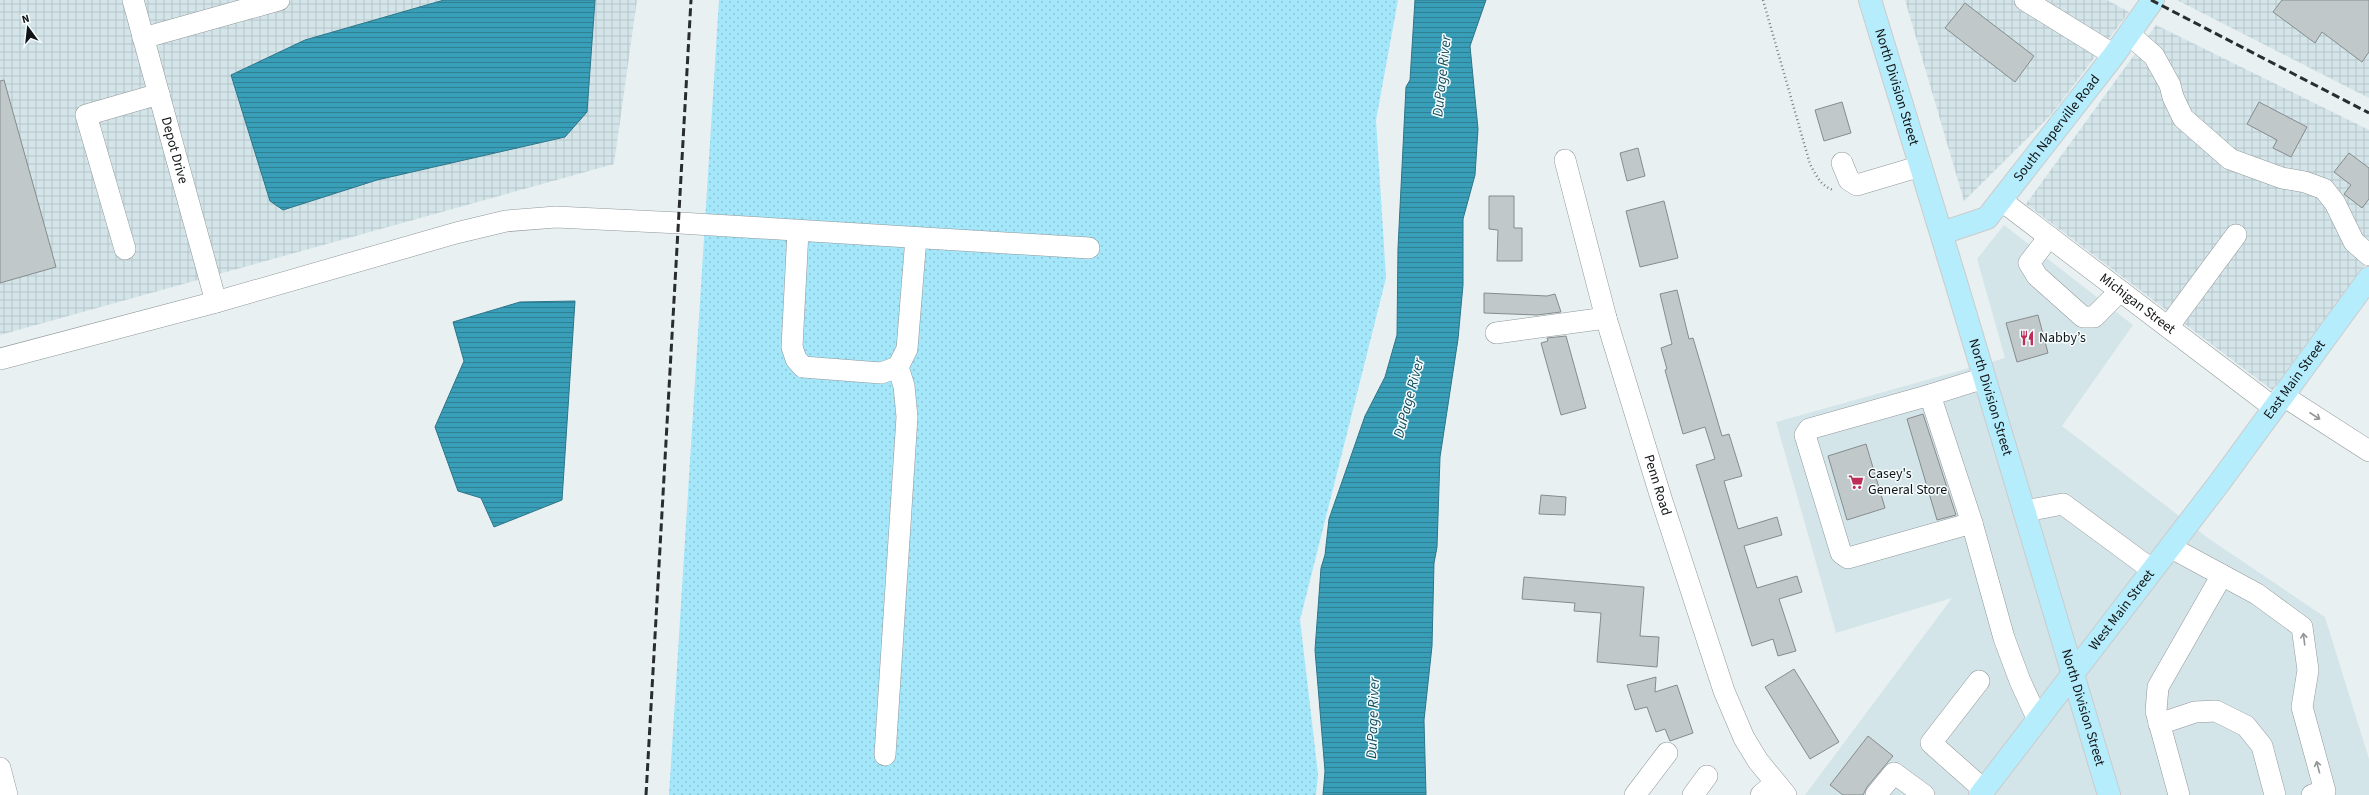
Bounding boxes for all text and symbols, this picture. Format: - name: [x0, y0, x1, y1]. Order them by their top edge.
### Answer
- north arrow: [8, 8, 48, 48]
- text: N: [20, 11, 31, 27]
- street label: North Division Street: [1869, 26, 1924, 148]
- water label: DuPage River: [1427, 33, 1457, 118]
- street label: South Naperville Road: [2009, 71, 2105, 186]
- street label: Depot Drive: [156, 115, 193, 186]
- street label: Michigan Street: [2095, 268, 2180, 339]
- place label: Nabby’s: [2039, 328, 2086, 348]
- restaurant icon: Nabby’s: [2018, 329, 2036, 347]
- street label: North Division Street: [1963, 336, 2017, 458]
- street label: East Main Street: [2259, 336, 2331, 424]
- water label: DuPage River: [1388, 355, 1430, 440]
- one-way arrow: [2309, 412, 2320, 420]
- street label: Penn Road: [1638, 452, 1676, 518]
- place label: Casey's General Store: [1868, 464, 1947, 500]
- supermarket icon: Casey's General Store: [1847, 473, 1865, 491]
- street label: West Main Street: [2084, 565, 2160, 655]
- one-way arrow: [2300, 633, 2308, 646]
- street label: North Division Street: [2056, 647, 2110, 769]
- water label: DuPage River: [1361, 676, 1385, 759]
- one-way arrow: [2314, 760, 2321, 773]

